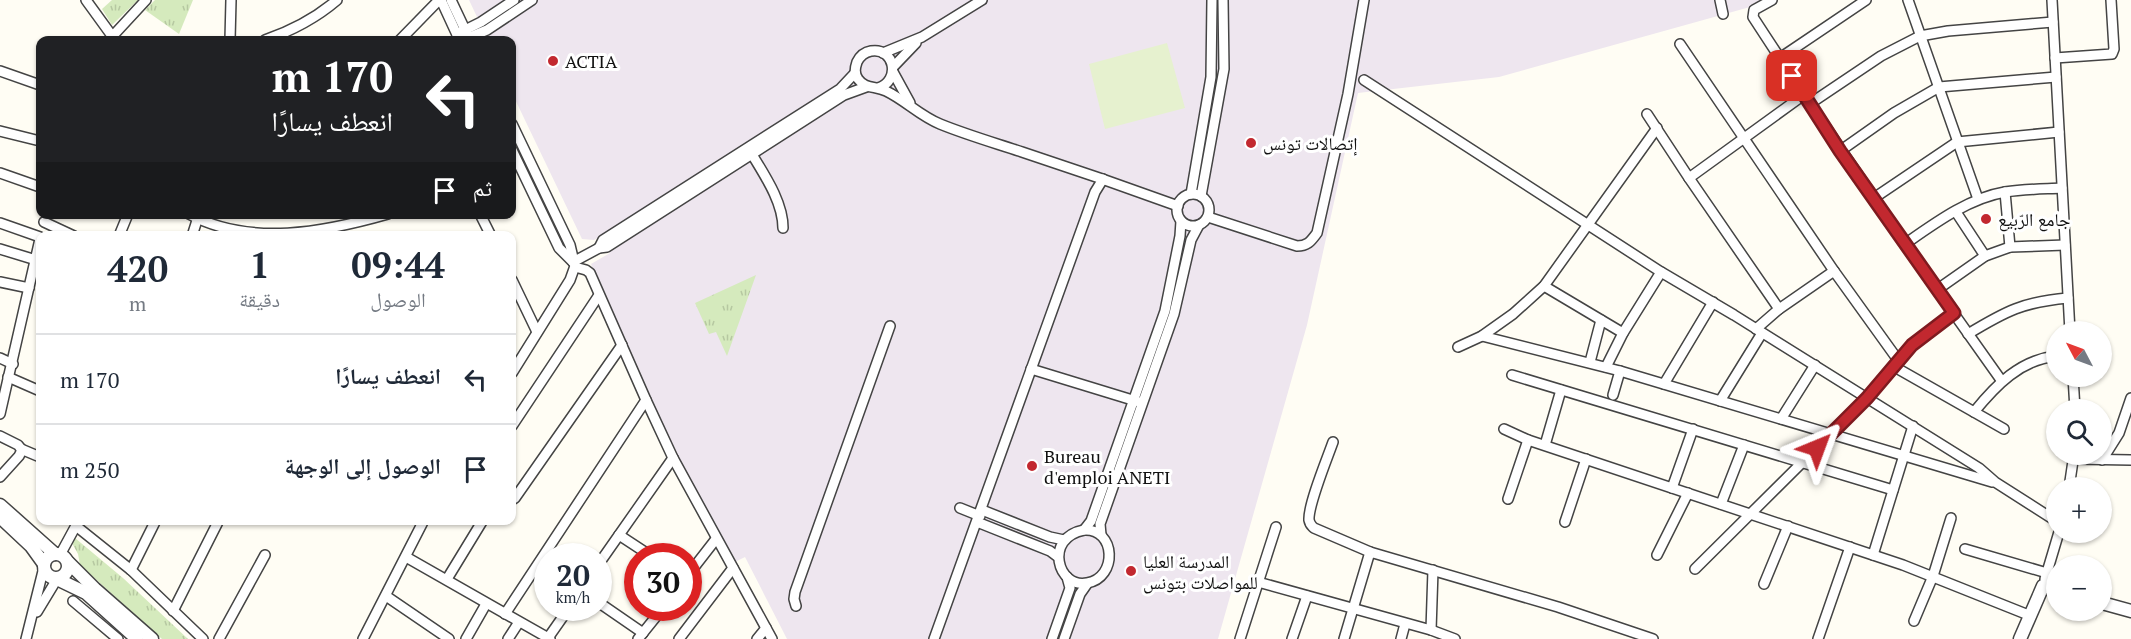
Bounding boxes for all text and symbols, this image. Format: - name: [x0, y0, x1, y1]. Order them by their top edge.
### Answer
- text: 170 m: [272, 48, 393, 104]
- place label: ACTIA: [565, 49, 618, 73]
- pin: [1766, 50, 1817, 101]
- marker: ACTIA: [546, 54, 560, 68]
- icon: arrive: [1775, 59, 1808, 92]
- icon: left: [414, 60, 492, 138]
- text: انعطف يسارًا: [272, 103, 393, 139]
- place label: إتصالات تونس: [1263, 131, 1357, 156]
- marker: إتصالات تونس: [1244, 136, 1258, 150]
- text: ثم: [473, 173, 492, 202]
- icon: arrive: [428, 174, 461, 207]
- place label: جامع الرّبيع: [1998, 207, 2071, 232]
- marker: جامع الرّبيع: [1979, 212, 1993, 226]
- text: 1: [249, 241, 270, 288]
- text: 09:44: [351, 241, 445, 288]
- text: 420: [107, 245, 168, 292]
- text: دقيقة: [239, 286, 280, 313]
- text: الوصول: [370, 286, 426, 313]
- text: m: [129, 290, 146, 317]
- north arrow: [2046, 321, 2112, 387]
- map controls: [2046, 321, 2112, 621]
- text: انعطف يسارًا: [335, 361, 441, 390]
- icon: left: [459, 363, 492, 396]
- text: 170 m: [60, 365, 120, 394]
- button: search: [2046, 399, 2112, 465]
- position arrow: [1785, 416, 1849, 480]
- place label: Bureau d'emploi ANETI: [1044, 444, 1170, 489]
- text: الوصول إلى الوجهة: [284, 451, 441, 480]
- icon: arrive: [459, 453, 492, 486]
- text: 250 m: [60, 455, 120, 484]
- marker: Bureau d'emploi ANETI: [1025, 459, 1039, 473]
- button: +: [2046, 477, 2112, 543]
- speed limit sign: 30: [624, 543, 702, 621]
- place label: المدرسة العليا للمواصلات بتونس: [1143, 549, 1258, 594]
- text: 20: [556, 555, 590, 595]
- button: −: [2046, 555, 2112, 621]
- marker: المدرسة العليا للمواصلات بتونس: [1124, 564, 1138, 578]
- text: km/h: [556, 587, 590, 607]

